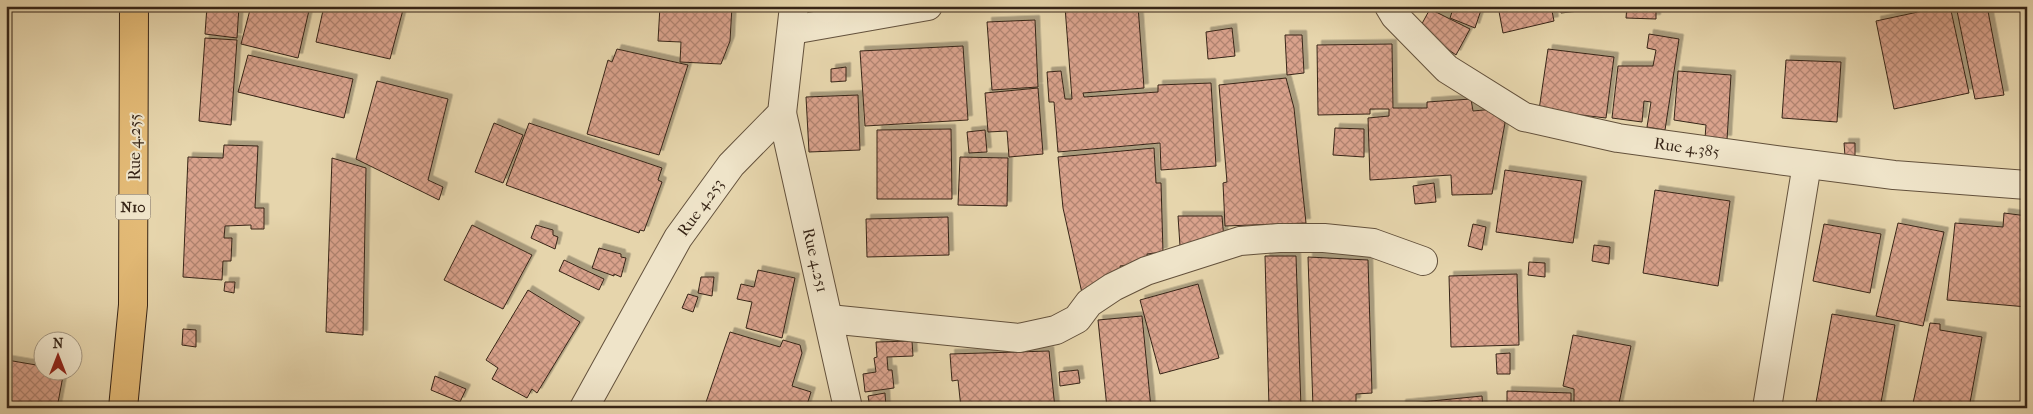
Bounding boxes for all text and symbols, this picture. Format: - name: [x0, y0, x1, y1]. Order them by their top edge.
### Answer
- street label: Rue 4.255: [125, 114, 144, 180]
- street label: Rue 4.385: [1653, 133, 1721, 162]
- street label: Rue 4.253: [673, 175, 728, 240]
- road number: N10: [116, 194, 150, 220]
- street label: Rue 4.251: [799, 226, 832, 294]
- north arrow: [32, 332, 82, 382]
- text: N: [53, 335, 64, 352]

